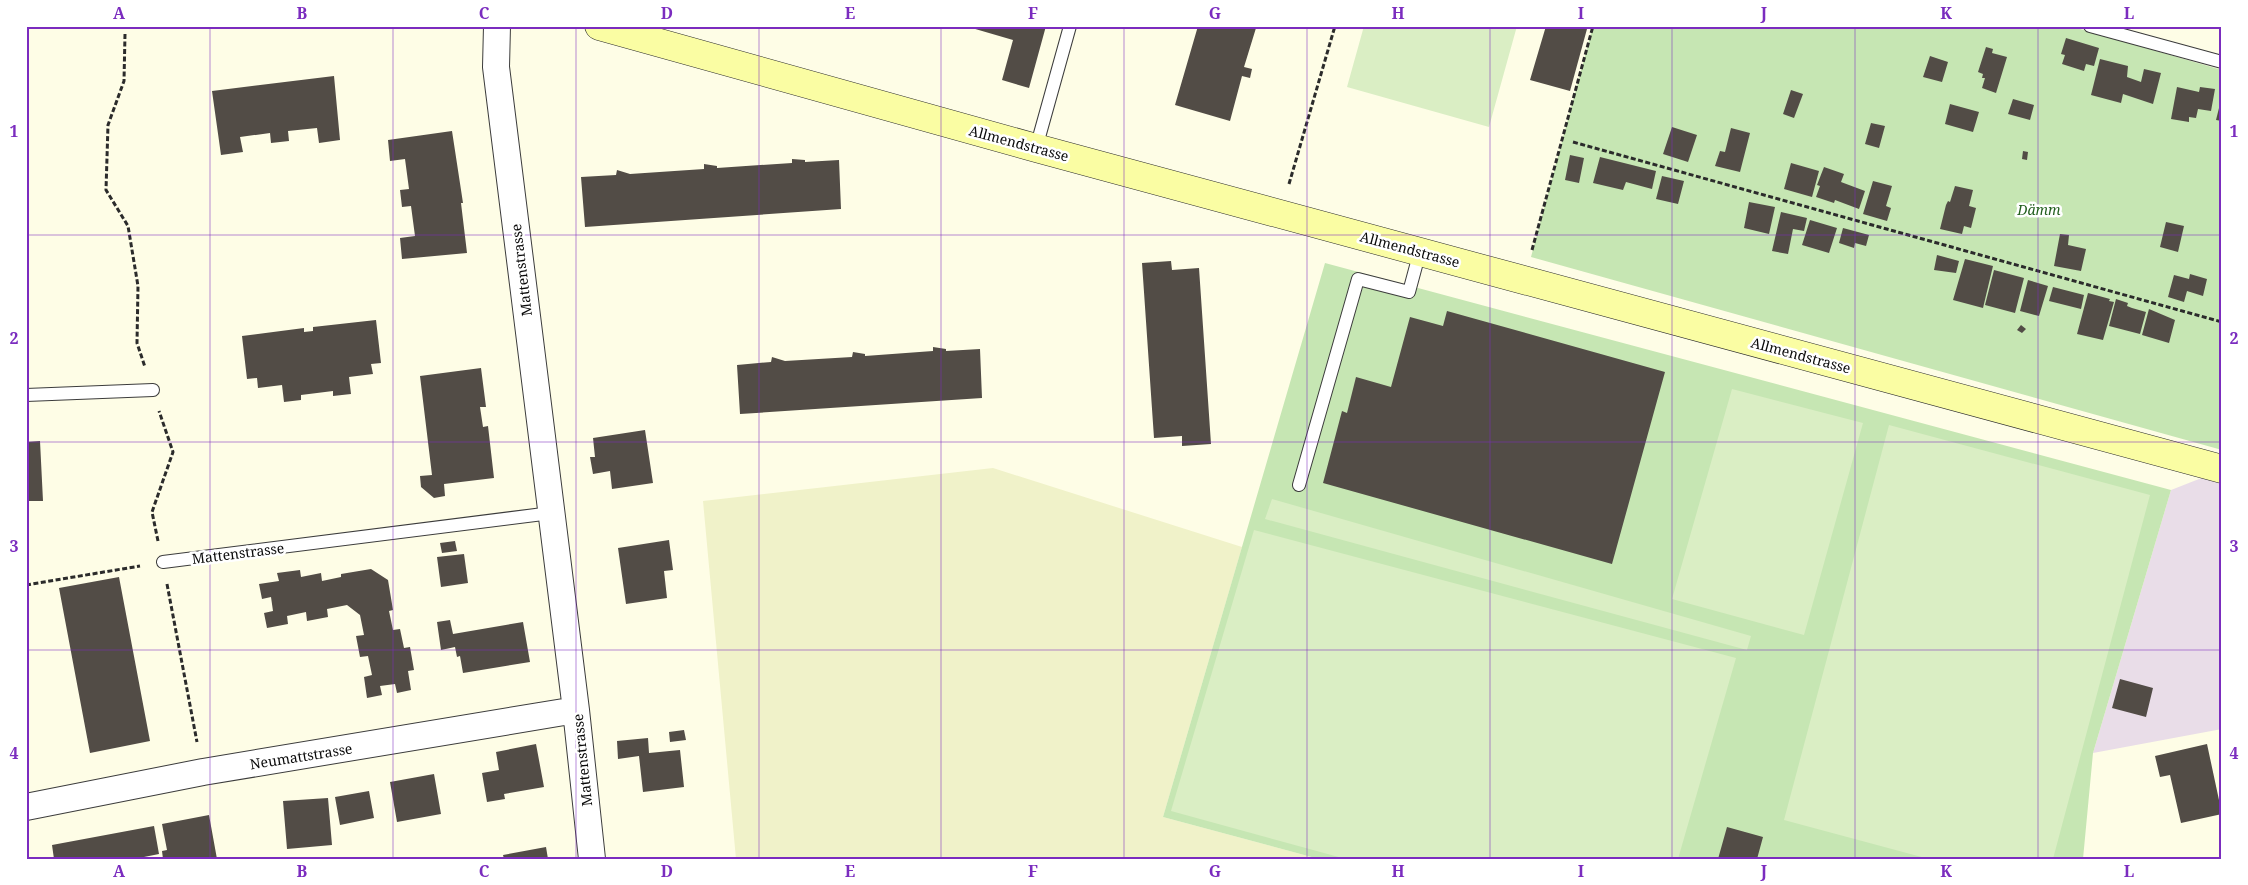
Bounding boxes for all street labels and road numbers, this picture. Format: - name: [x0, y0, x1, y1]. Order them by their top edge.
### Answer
- street label: Allmendstrasse: [967, 121, 1071, 165]
- street label: Mattenstrasse: [506, 223, 536, 317]
- street label: Allmendstrasse: [1358, 227, 1462, 271]
- street label: Allmendstrasse: [1749, 333, 1853, 377]
- street label: Mattenstrasse: [191, 538, 285, 568]
- street label: Mattenstrasse: [568, 713, 596, 807]
- street label: Neumattstrasse: [248, 739, 354, 773]

